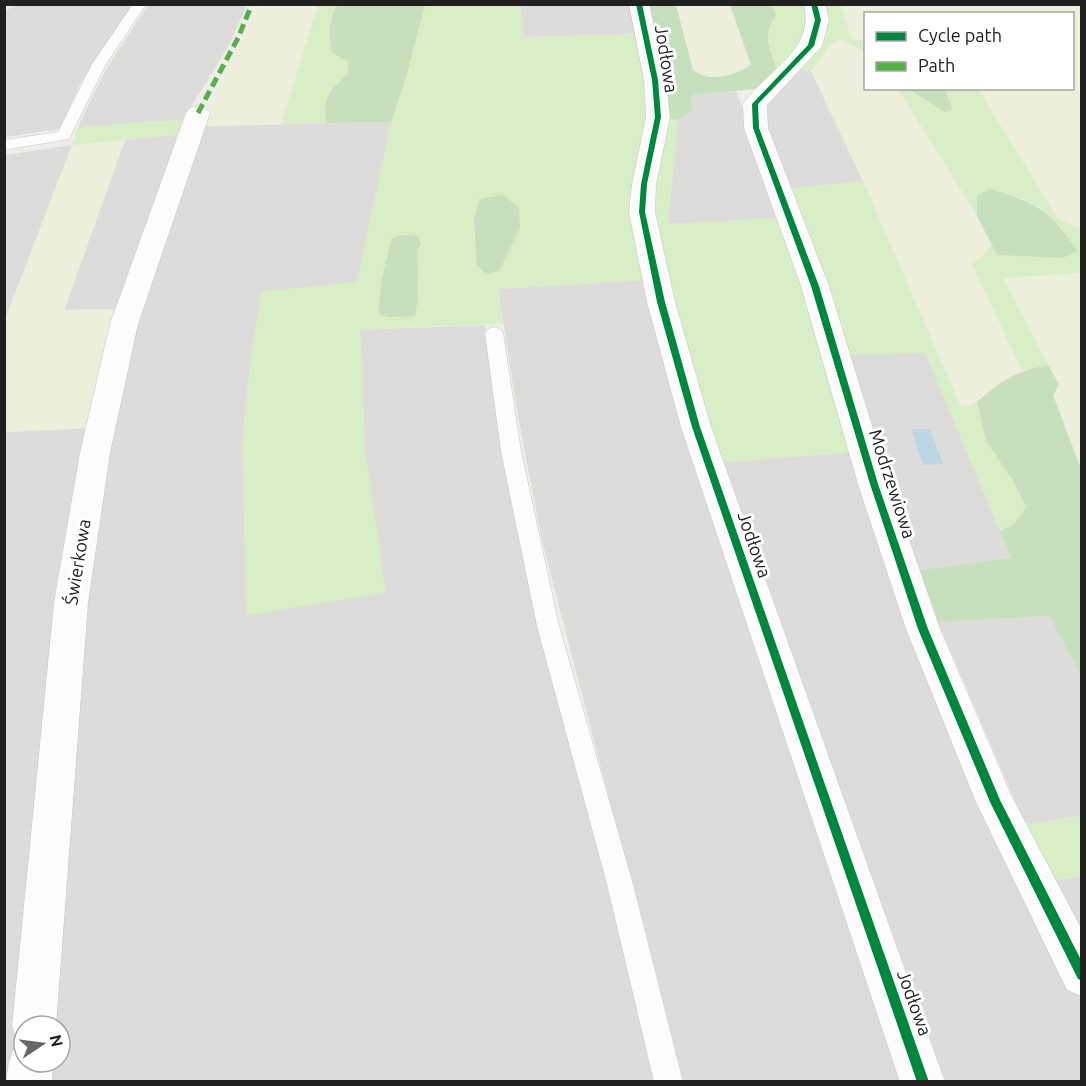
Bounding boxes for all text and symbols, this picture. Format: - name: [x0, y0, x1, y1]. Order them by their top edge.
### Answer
- legend: [864, 12, 1074, 90]
- street label: Jodłowa: [652, 23, 682, 94]
- text: Cycle path: [918, 25, 1002, 45]
- text: Path: [918, 55, 955, 75]
- street label: Modrzewiowa: [866, 427, 920, 541]
- street label: Jodłowa: [734, 509, 776, 580]
- street label: Świerkowa: [59, 517, 94, 606]
- street label: Jodłowa: [894, 967, 936, 1038]
- north arrow: [12, 1014, 72, 1074]
- text: N: [47, 1033, 67, 1048]

